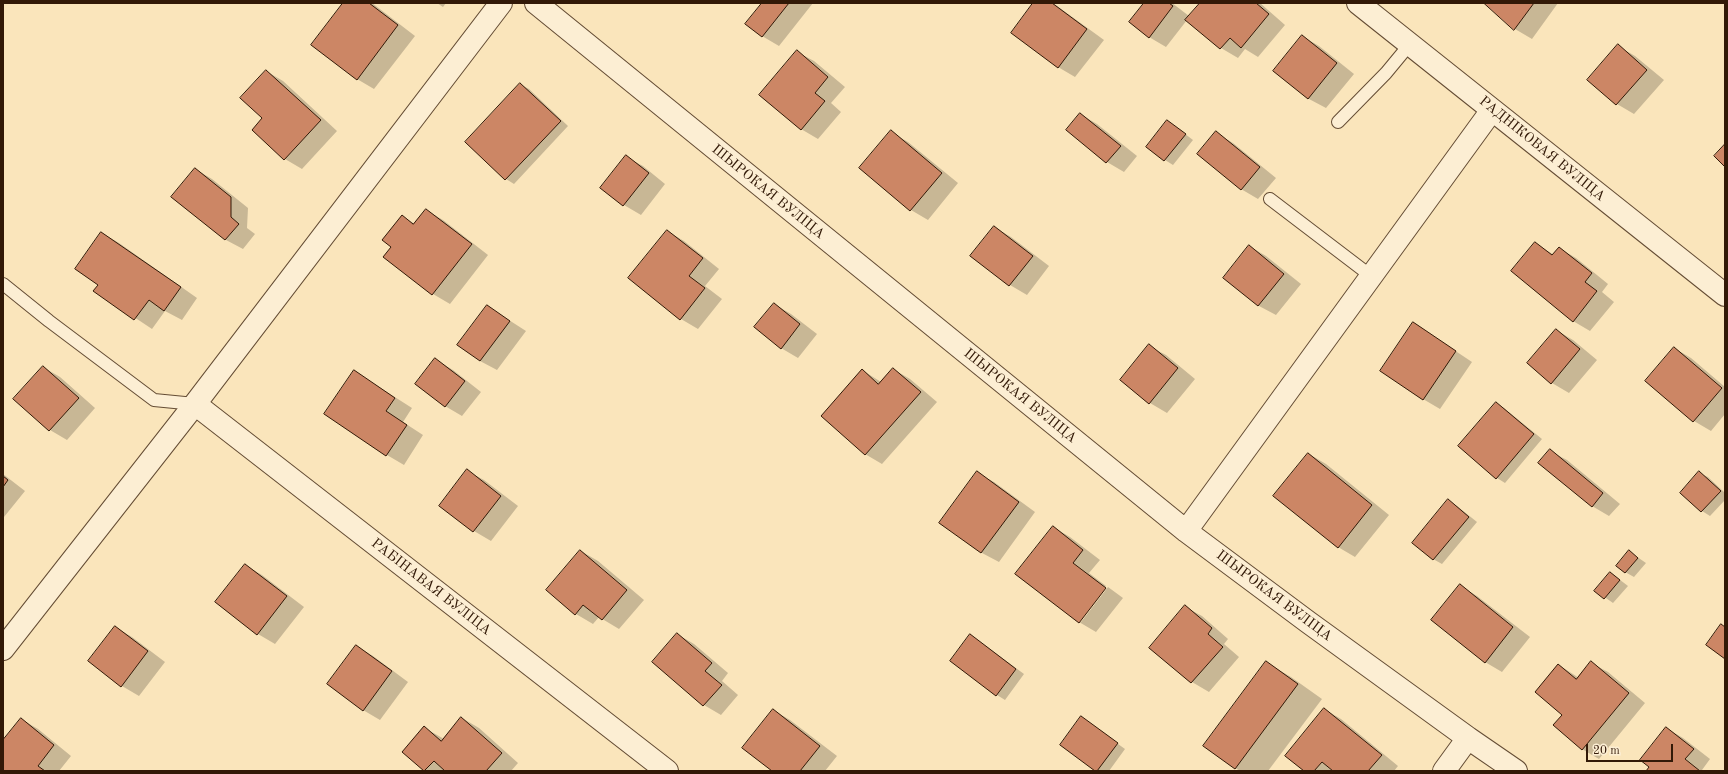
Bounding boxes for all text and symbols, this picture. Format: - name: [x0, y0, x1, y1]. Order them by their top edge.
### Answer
- street label: РАДНІКОВАЯ ВУЛІЦА: [1476, 93, 1608, 205]
- street label: ШЫРОКАЯ ВУЛІЦА: [708, 141, 828, 243]
- street label: ШЫРОКАЯ ВУЛІЦА: [960, 345, 1080, 447]
- street label: РАБІНАВАЯ ВУЛІЦА: [368, 535, 494, 639]
- street label: ШЫРОКАЯ ВУЛІЦА: [1213, 547, 1335, 645]
- scale bar: [1588, 736, 1675, 762]
- text: 20 m: [1593, 745, 1620, 757]

